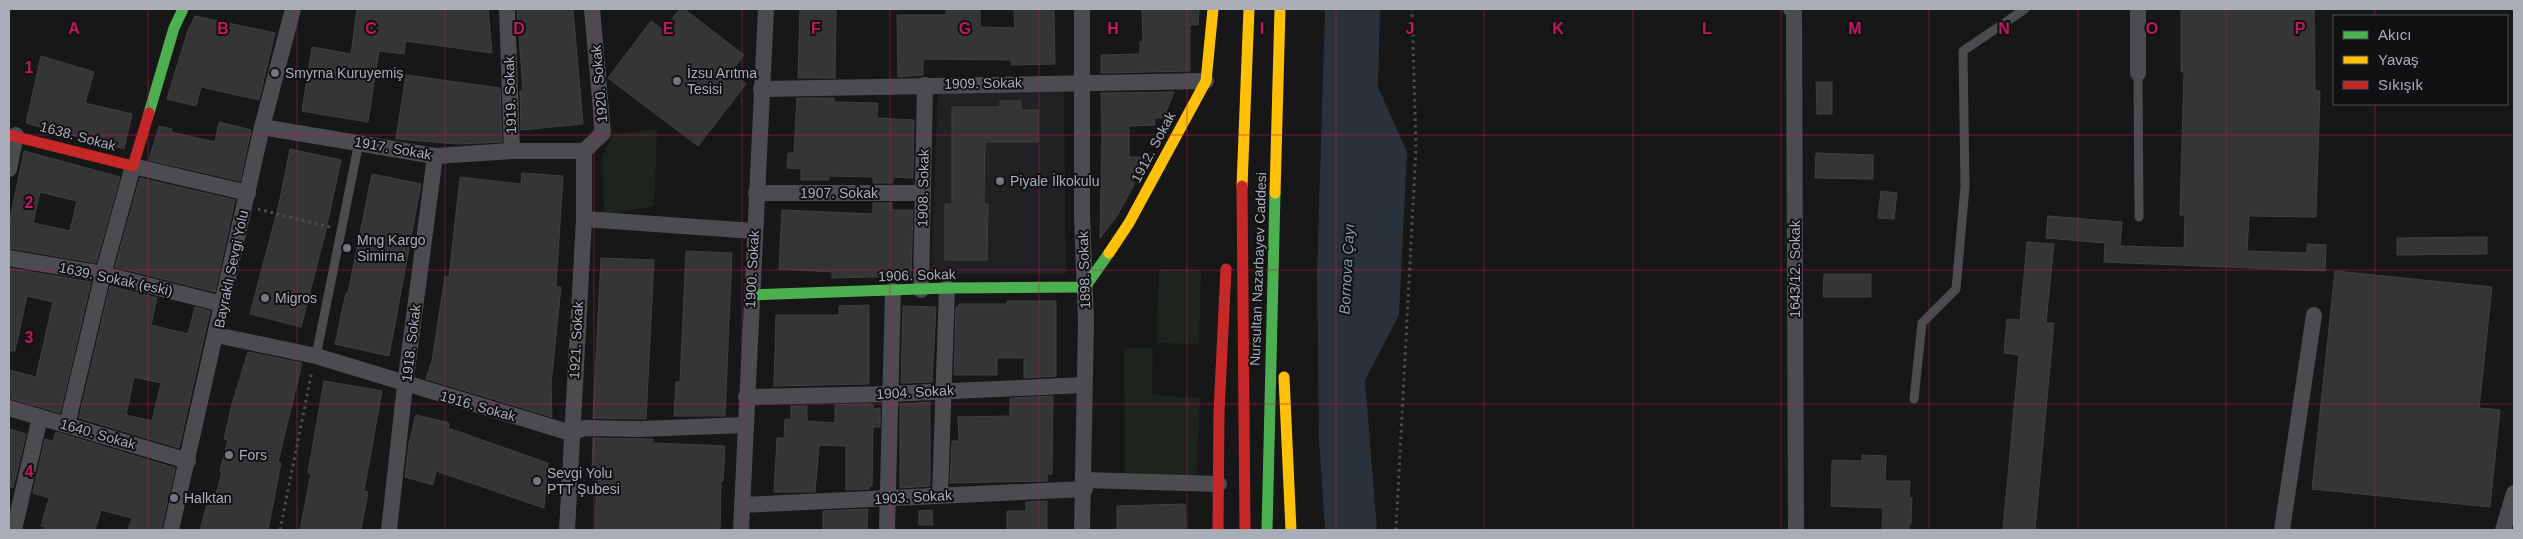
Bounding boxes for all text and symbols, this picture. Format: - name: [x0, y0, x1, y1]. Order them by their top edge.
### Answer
- legend: [2333, 15, 2508, 105]
- text: A: [68, 20, 80, 37]
- text: B: [217, 20, 229, 37]
- text: C: [365, 20, 377, 37]
- text: D: [513, 20, 525, 37]
- text: E: [663, 20, 674, 37]
- text: F: [811, 20, 821, 37]
- text: G: [959, 20, 971, 37]
- text: H: [1107, 20, 1119, 37]
- text: I: [1260, 20, 1264, 37]
- text: J: [1406, 20, 1414, 37]
- text: K: [1552, 20, 1564, 37]
- text: L: [1702, 20, 1712, 37]
- text: M: [1848, 20, 1862, 37]
- text: N: [1998, 20, 2010, 37]
- text: O: [2146, 20, 2158, 37]
- text: P: [2295, 20, 2306, 37]
- text: Akıcı: [2378, 26, 2411, 43]
- street label: 1920. Sokak: [588, 44, 610, 123]
- text: Yavaş: [2378, 51, 2419, 68]
- street label: 1919. Sokak: [501, 55, 519, 134]
- text: 1: [25, 59, 34, 76]
- place label: İzsu Arıtma Tesisi: [687, 64, 757, 97]
- place label: Smyrna Kuruyemiş: [285, 65, 403, 81]
- marker: Smyrna Kuruyemiş: [269, 67, 281, 79]
- street label: 1909. Sokak: [944, 74, 1023, 92]
- marker: İzsu Arıtma Tesisi: [671, 75, 683, 87]
- text: Sıkışık: [2378, 76, 2424, 93]
- street label: 1912. Sokak: [1128, 108, 1179, 185]
- street label: 1638. Sokak: [38, 118, 119, 154]
- street label: 1917. Sokak: [353, 133, 434, 163]
- street label: 1908. Sokak: [914, 148, 932, 227]
- place label: Piyale İlkokulu: [1010, 172, 1100, 189]
- street label: Nursultan Nazarbayev Caddesi: [1247, 172, 1269, 366]
- marker: Piyale İlkokulu: [994, 175, 1006, 187]
- street label: 1907. Sokak: [800, 185, 879, 201]
- text: 2: [25, 194, 34, 211]
- street label: Bayraklı Sevgi Yolu: [211, 209, 251, 329]
- street label: 1643/12. Sokak: [1787, 219, 1803, 318]
- water label: Bornova Çayı: [1336, 223, 1357, 315]
- street label: 1900. Sokak: [742, 229, 762, 308]
- street label: 1898. Sokak: [1075, 230, 1093, 309]
- place label: Mng Kargo Simirna: [357, 232, 426, 264]
- marker: Mng Kargo Simirna: [341, 242, 353, 254]
- street label: 1639. Sokak (eski): [58, 259, 174, 299]
- street label: 1906. Sokak: [878, 266, 957, 284]
- place label: Migros: [275, 290, 317, 306]
- marker: Migros: [259, 292, 271, 304]
- street label: 1921. Sokak: [566, 300, 586, 379]
- street label: 1918. Sokak: [398, 302, 424, 383]
- text: 3: [25, 329, 34, 346]
- street label: 1904. Sokak: [876, 382, 955, 402]
- street label: 1916. Sokak: [438, 388, 519, 425]
- street label: 1640. Sokak: [58, 416, 139, 453]
- place label: Fors: [239, 447, 267, 463]
- marker: Fors: [223, 449, 235, 461]
- text: 4: [25, 463, 34, 480]
- place label: Sevgi Yolu PTT Şubesi: [547, 465, 620, 497]
- marker: Sevgi Yolu PTT Şubesi: [531, 475, 543, 487]
- street label: 1903. Sokak: [874, 487, 953, 507]
- place label: Halktan: [184, 490, 231, 506]
- marker: Halktan: [168, 492, 180, 504]

